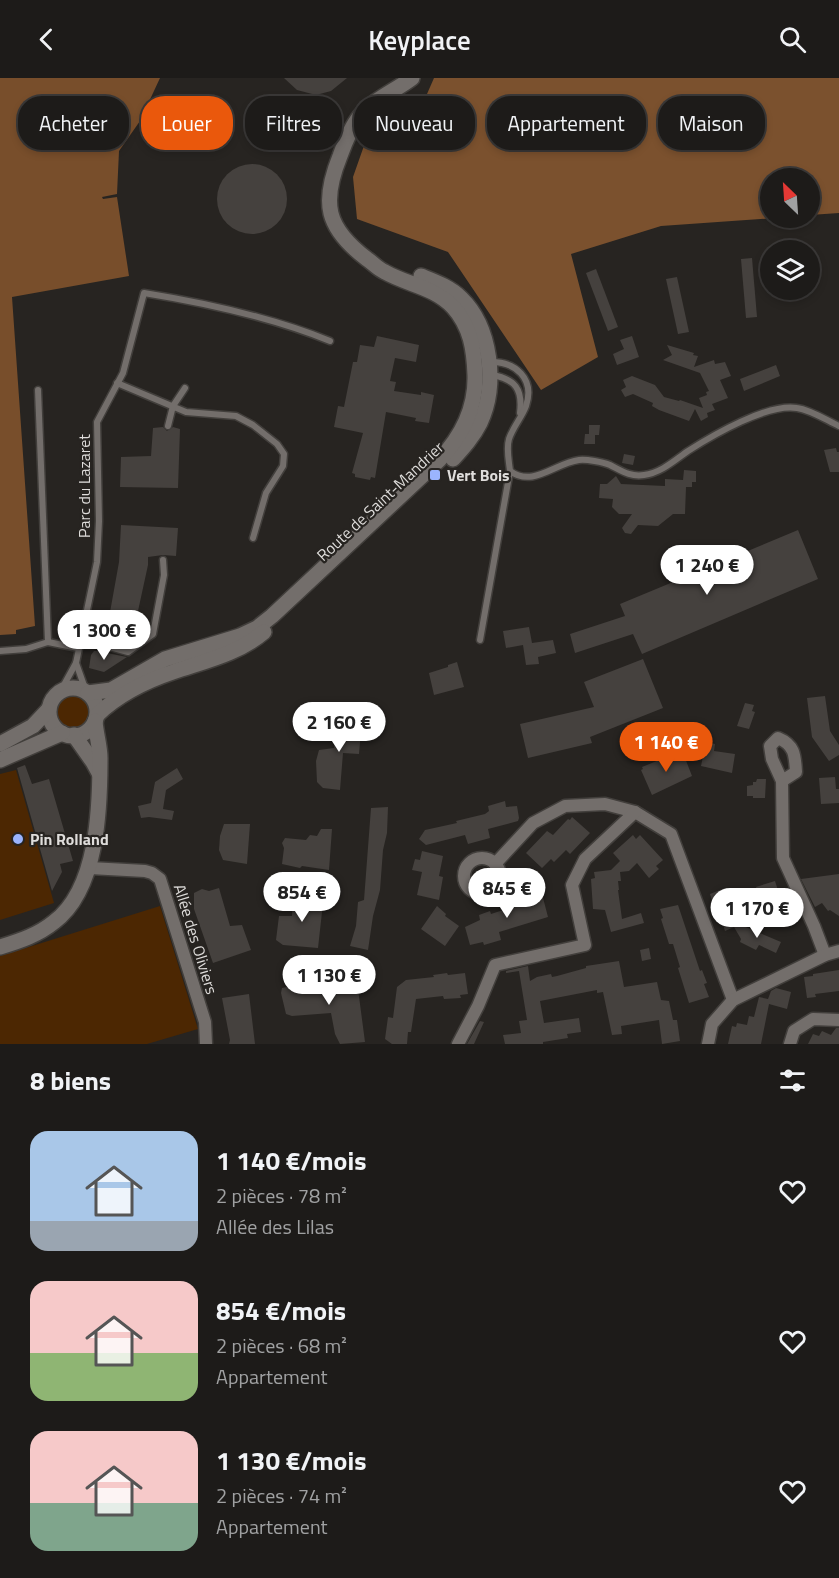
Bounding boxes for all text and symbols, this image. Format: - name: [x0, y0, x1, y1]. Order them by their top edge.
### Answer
- text: Keyplace: [368, 19, 471, 60]
- icon: back: [30, 23, 63, 56]
- icon: search: [776, 23, 809, 56]
- chip: Acheter: [18, 96, 129, 150]
- chip: Louer: [141, 96, 233, 150]
- chip: Filtres: [245, 96, 342, 150]
- chip: Nouveau: [354, 96, 475, 150]
- chip: Appartement: [487, 96, 646, 150]
- chip: Maison: [658, 96, 765, 150]
- north arrow: [760, 168, 820, 228]
- map controls: [760, 168, 820, 300]
- button: layers: [760, 240, 820, 300]
- street label: Parc du Lazaret: [72, 434, 96, 538]
- street label: Route de Saint-Mandrier: [311, 435, 449, 566]
- place label: Vert Bois: [447, 463, 510, 487]
- marker: Vert Bois: [428, 468, 442, 482]
- pin: 1 240 €: [652, 545, 762, 596]
- text: 1 240 €: [675, 549, 739, 580]
- pin: 1 300 €: [49, 610, 159, 661]
- text: 1 300 €: [72, 614, 136, 645]
- pin: 2 160 €: [284, 702, 394, 753]
- text: 2 160 €: [307, 706, 371, 737]
- pin: 1 140 €: [611, 722, 721, 773]
- text: 1 140 €: [634, 726, 698, 757]
- place label: Pin Rolland: [30, 827, 109, 851]
- marker: Pin Rolland: [11, 832, 25, 846]
- pin: 845 €: [465, 868, 549, 919]
- pin: 854 €: [260, 872, 344, 923]
- text: 845 €: [482, 872, 532, 903]
- text: 854 €: [277, 876, 327, 907]
- street label: Allée des Oliviers: [168, 881, 224, 997]
- pin: 1 170 €: [702, 888, 812, 939]
- text: 1 170 €: [725, 892, 789, 923]
- pin: 1 130 €: [274, 955, 384, 1006]
- text: 1 130 €: [297, 959, 361, 990]
- text: 8 biens: [30, 1061, 111, 1100]
- icon: filters: [776, 1064, 809, 1097]
- text: 1 140 €/mois: [216, 1141, 366, 1180]
- icon: home: [78, 1155, 150, 1227]
- icon: heart: [776, 1175, 809, 1208]
- text: 2 pièces · 78 m²: [216, 1180, 347, 1211]
- text: Allée des Lilas: [216, 1211, 334, 1242]
- text: 854 €/mois: [216, 1291, 346, 1330]
- icon: home: [78, 1305, 150, 1377]
- icon: heart: [776, 1325, 809, 1358]
- text: 2 pièces · 68 m²: [216, 1330, 347, 1361]
- text: Appartement: [216, 1361, 328, 1392]
- text: 1 130 €/mois: [216, 1441, 366, 1480]
- icon: home: [78, 1455, 150, 1527]
- icon: heart: [776, 1475, 809, 1508]
- text: 2 pièces · 74 m²: [216, 1480, 347, 1511]
- text: Appartement: [216, 1511, 328, 1542]

